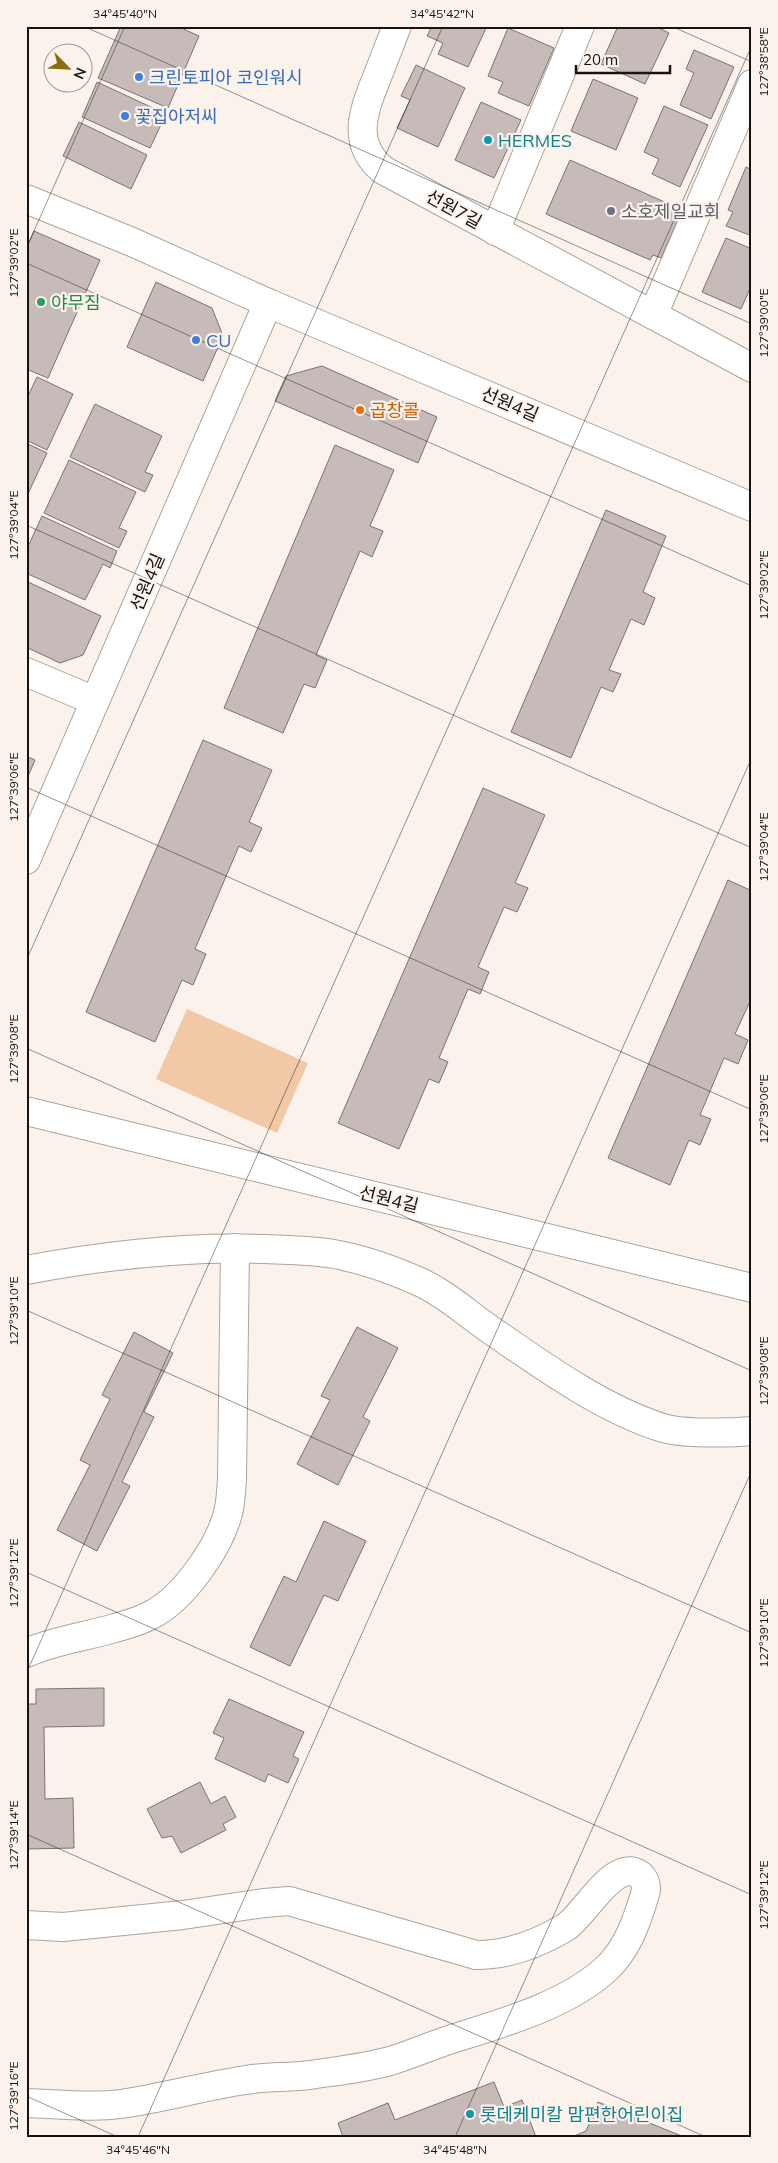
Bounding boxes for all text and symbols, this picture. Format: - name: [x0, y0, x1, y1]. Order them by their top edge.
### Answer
- text: 34°45'40"N: [93, 6, 157, 21]
- text: 34°45'42"N: [410, 6, 474, 21]
- text: 127°38'58"E: [756, 27, 771, 97]
- north arrow: [42, 42, 92, 92]
- scale bar: [576, 42, 669, 74]
- text: 20 m: [583, 50, 618, 69]
- text: N: [70, 65, 90, 82]
- place label: 크린토피아 코인워시: [149, 66, 303, 89]
- marker: 크린토피아 코인워시: [133, 71, 145, 83]
- place label: 꽃집아저씨: [135, 105, 218, 128]
- marker: 꽃집아저씨: [119, 110, 131, 122]
- place label: HERMES: [498, 129, 572, 152]
- marker: HERMES: [482, 134, 494, 146]
- street label: 선원7길: [422, 184, 486, 234]
- place label: 소호제일교회: [621, 200, 720, 223]
- marker: 소호제일교회: [605, 205, 617, 217]
- text: 127°39'02"E: [6, 228, 21, 298]
- text: 127°39'00"E: [756, 288, 771, 358]
- place label: 야무짐: [51, 291, 101, 314]
- marker: 야무짐: [35, 296, 47, 308]
- place label: CU: [206, 329, 231, 352]
- marker: CU: [190, 334, 202, 346]
- street label: 선원4길: [478, 382, 542, 426]
- place label: 곱창콜: [370, 399, 420, 422]
- marker: 곱창콜: [354, 404, 366, 416]
- text: 127°39'04"E: [6, 490, 21, 560]
- street label: 선원4길: [125, 550, 169, 614]
- text: 127°39'02"E: [756, 550, 771, 620]
- text: 127°39'06"E: [6, 752, 21, 822]
- text: 127°39'04"E: [756, 812, 771, 882]
- text: 127°39'08"E: [6, 1014, 21, 1084]
- text: 127°39'06"E: [756, 1074, 771, 1144]
- street label: 선원4길: [357, 1181, 421, 1217]
- text: 127°39'10"E: [6, 1276, 21, 1346]
- text: 127°39'08"E: [756, 1336, 771, 1406]
- text: 127°39'12"E: [6, 1538, 21, 1608]
- text: 127°39'10"E: [756, 1598, 771, 1668]
- text: 127°39'14"E: [6, 1800, 21, 1870]
- text: 127°39'12"E: [756, 1860, 771, 1930]
- text: 127°39'16"E: [6, 2061, 21, 2131]
- place label: 롯데케미칼 맘편한어린이집: [480, 2103, 683, 2126]
- marker: 롯데케미칼 맘편한어린이집: [464, 2108, 476, 2120]
- text: 34°45'46"N: [106, 2142, 170, 2157]
- text: 34°45'48"N: [423, 2142, 487, 2157]

